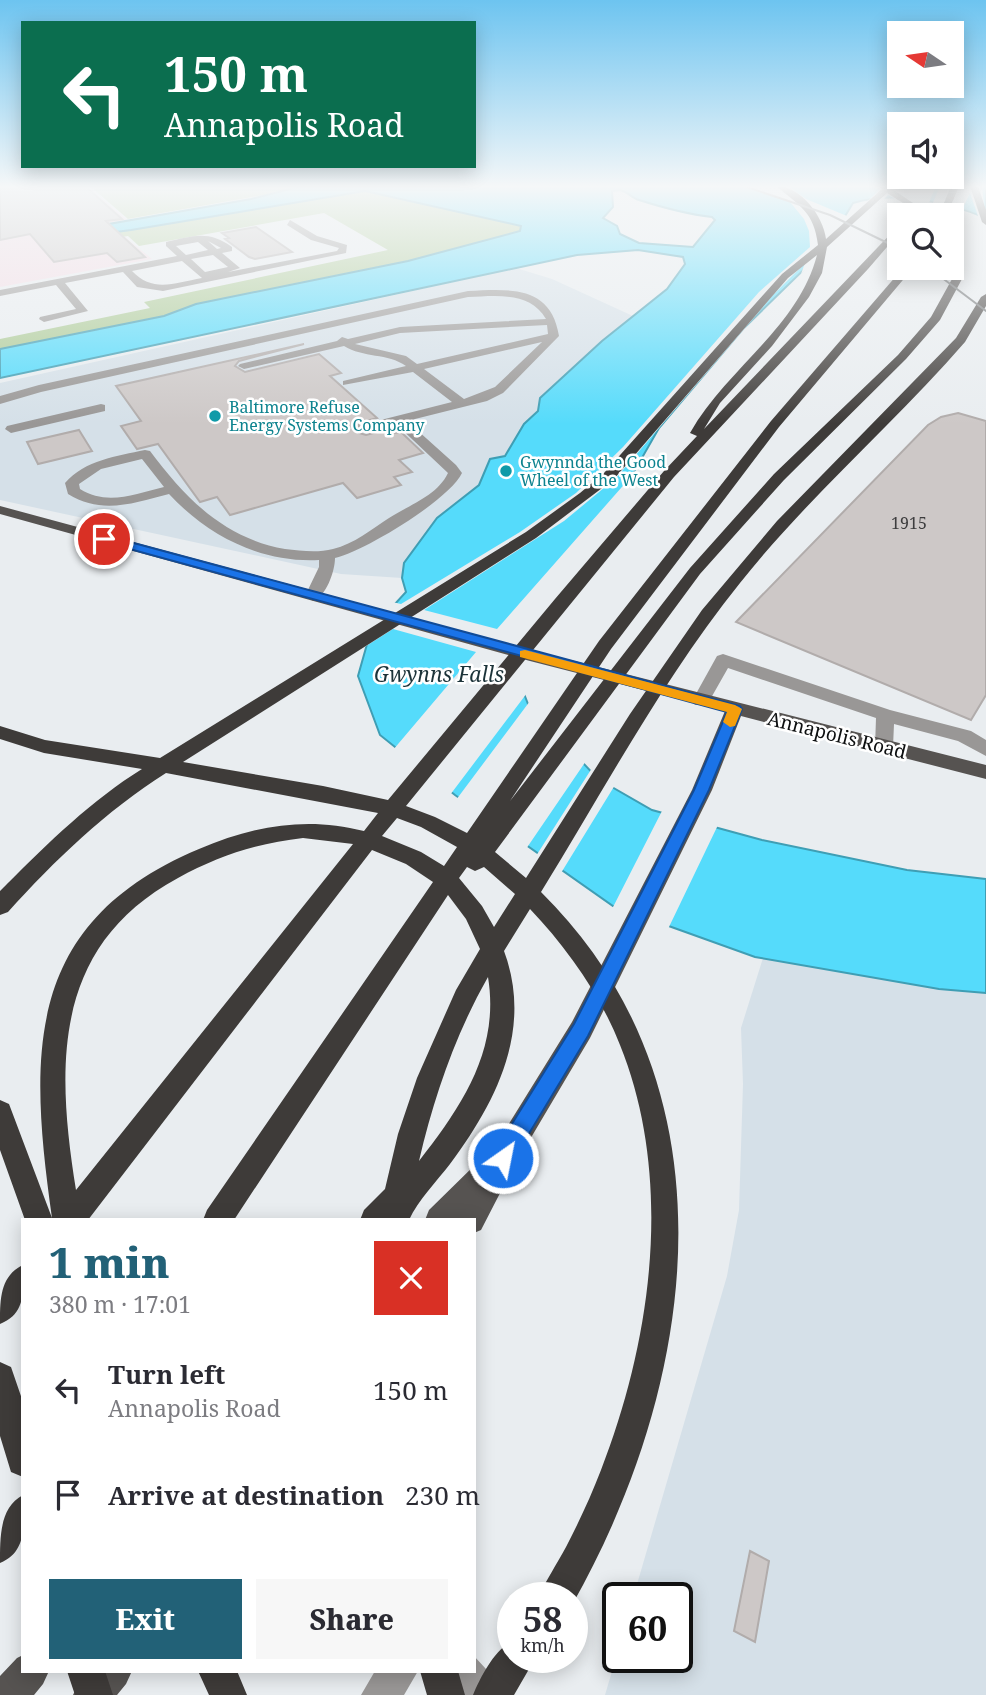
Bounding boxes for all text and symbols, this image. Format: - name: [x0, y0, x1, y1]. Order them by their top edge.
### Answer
- north arrow: [887, 21, 964, 98]
- map controls: [887, 21, 964, 280]
- text: 150 m: [164, 40, 308, 106]
- icon: left: [49, 49, 140, 140]
- text: Annapolis Road: [164, 103, 404, 146]
- button: sound: [887, 112, 964, 189]
- button: search: [887, 203, 964, 280]
- place label: Baltimore Refuse Energy Systems Company: [229, 396, 426, 436]
- marker: Baltimore Refuse Energy Systems Company: [207, 408, 223, 424]
- place label: Gwynnda the Good Wheel of the West: [520, 451, 666, 491]
- marker: Gwynnda the Good Wheel of the West: [498, 463, 514, 479]
- pin: [74, 509, 134, 569]
- house number: 1915: [891, 512, 927, 534]
- icon: arrive: [85, 520, 123, 558]
- water label: Gwynns Falls: [374, 660, 504, 688]
- street label: Annapolis Road: [765, 705, 910, 765]
- position arrow: [466, 1121, 540, 1195]
- text: 1 min: [49, 1233, 170, 1290]
- button: close: [374, 1241, 448, 1315]
- text: 380 m · 17:01: [49, 1288, 191, 1320]
- text: Turn left: [108, 1356, 225, 1392]
- icon: left: [49, 1371, 87, 1409]
- text: 150 m: [373, 1372, 448, 1408]
- text: Annapolis Road: [108, 1392, 281, 1424]
- icon: arrive: [49, 1476, 87, 1514]
- text: Arrive at destination: [108, 1477, 384, 1513]
- text: 230 m: [405, 1477, 480, 1513]
- button: Exit: [49, 1579, 242, 1659]
- button: Share: [256, 1579, 448, 1659]
- speed limit sign: 60: [602, 1582, 693, 1673]
- text: 58: [523, 1595, 562, 1642]
- text: km/h: [520, 1633, 565, 1657]

